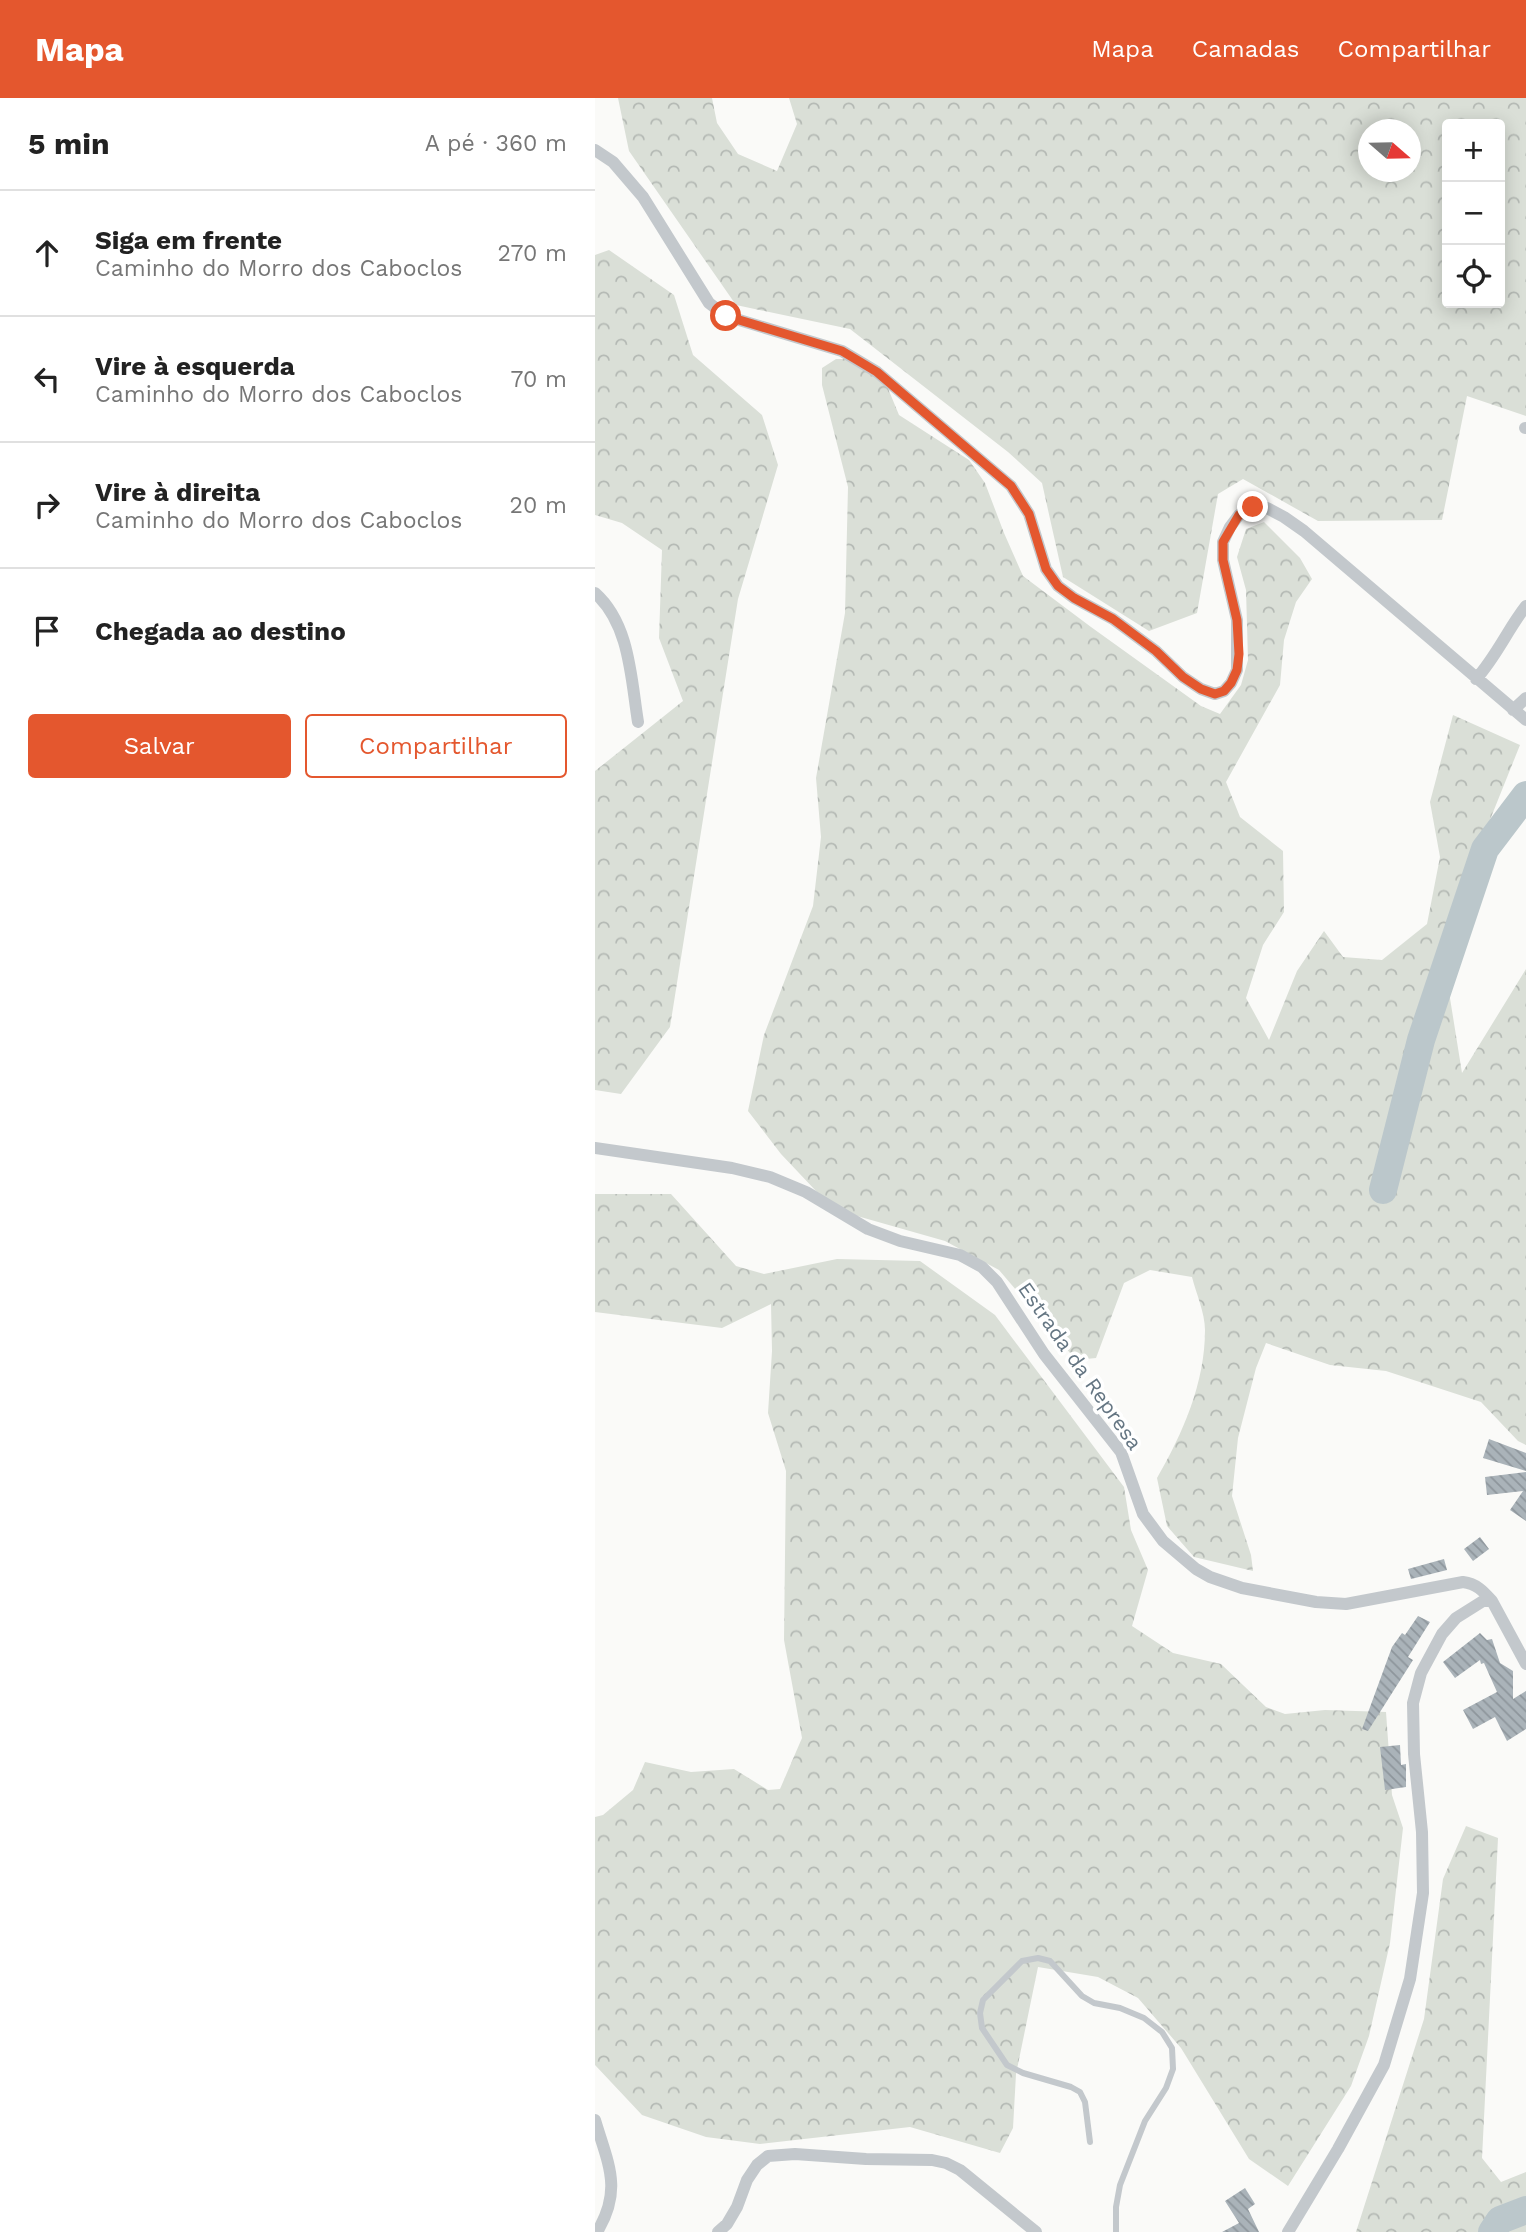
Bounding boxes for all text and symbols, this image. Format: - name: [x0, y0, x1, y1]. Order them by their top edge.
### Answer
- text: Mapa: [35, 30, 124, 69]
- text: Mapa: [1091, 35, 1154, 63]
- text: Camadas: [1192, 35, 1300, 63]
- text: Compartilhar: [1338, 35, 1491, 63]
- north arrow: [1358, 119, 1421, 182]
- map controls: [1442, 119, 1505, 308]
- button: +: [1442, 119, 1505, 182]
- text: 5 min: [28, 126, 110, 161]
- text: A pé · 360 m: [425, 130, 567, 157]
- button: −: [1442, 182, 1505, 245]
- text: Siga em frente: [95, 225, 282, 255]
- icon: ahead: [28, 234, 66, 272]
- text: 270 m: [498, 240, 567, 267]
- button: locate: [1442, 245, 1505, 308]
- text: Caminho do Morro dos Caboclos: [95, 255, 462, 282]
- route start: [710, 300, 741, 331]
- text: Vire à esquerda: [95, 351, 295, 381]
- icon: left: [28, 360, 66, 398]
- text: 70 m: [510, 366, 567, 393]
- text: Caminho do Morro dos Caboclos: [95, 381, 462, 408]
- text: Vire à direita: [95, 477, 260, 507]
- icon: right: [28, 486, 66, 524]
- route end: [1237, 491, 1268, 522]
- text: 20 m: [510, 492, 567, 519]
- text: Caminho do Morro dos Caboclos: [95, 507, 462, 534]
- icon: arrive: [28, 612, 66, 650]
- text: Chegada ao destino: [95, 616, 346, 646]
- button: Salvar: [28, 714, 291, 778]
- button: Compartilhar: [305, 714, 567, 778]
- street label: Estrada da Represa: [1013, 1277, 1148, 1455]

